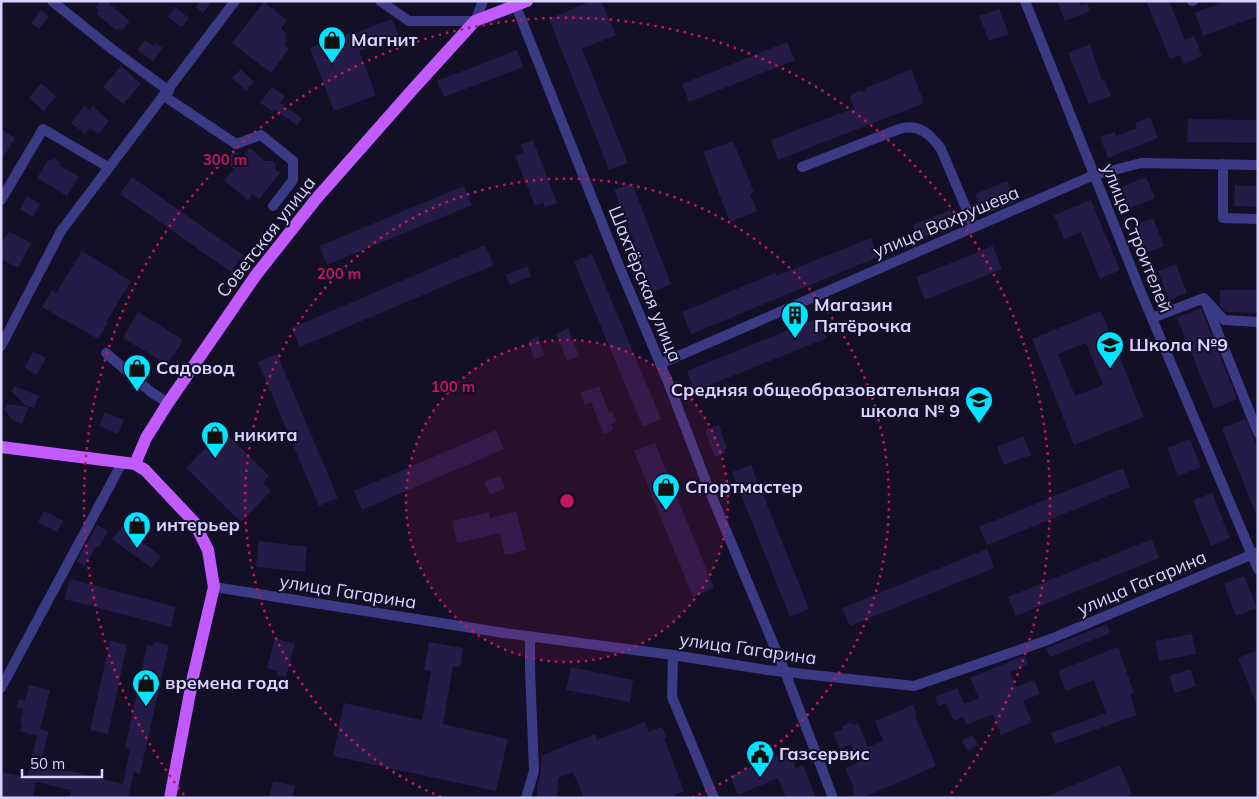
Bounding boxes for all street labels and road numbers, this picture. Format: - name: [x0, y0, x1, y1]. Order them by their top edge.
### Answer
- street label: улица Строителей: [1097, 160, 1178, 316]
- street label: Советская улица: [211, 171, 320, 302]
- street label: улица Вахрушева: [869, 180, 1022, 263]
- street label: Шахтёрская улица: [604, 202, 687, 365]
- street label: улица Гагарина: [1074, 545, 1210, 620]
- street label: улица Гагарина: [278, 569, 418, 614]
- street label: улица Гагарина: [678, 628, 818, 670]

